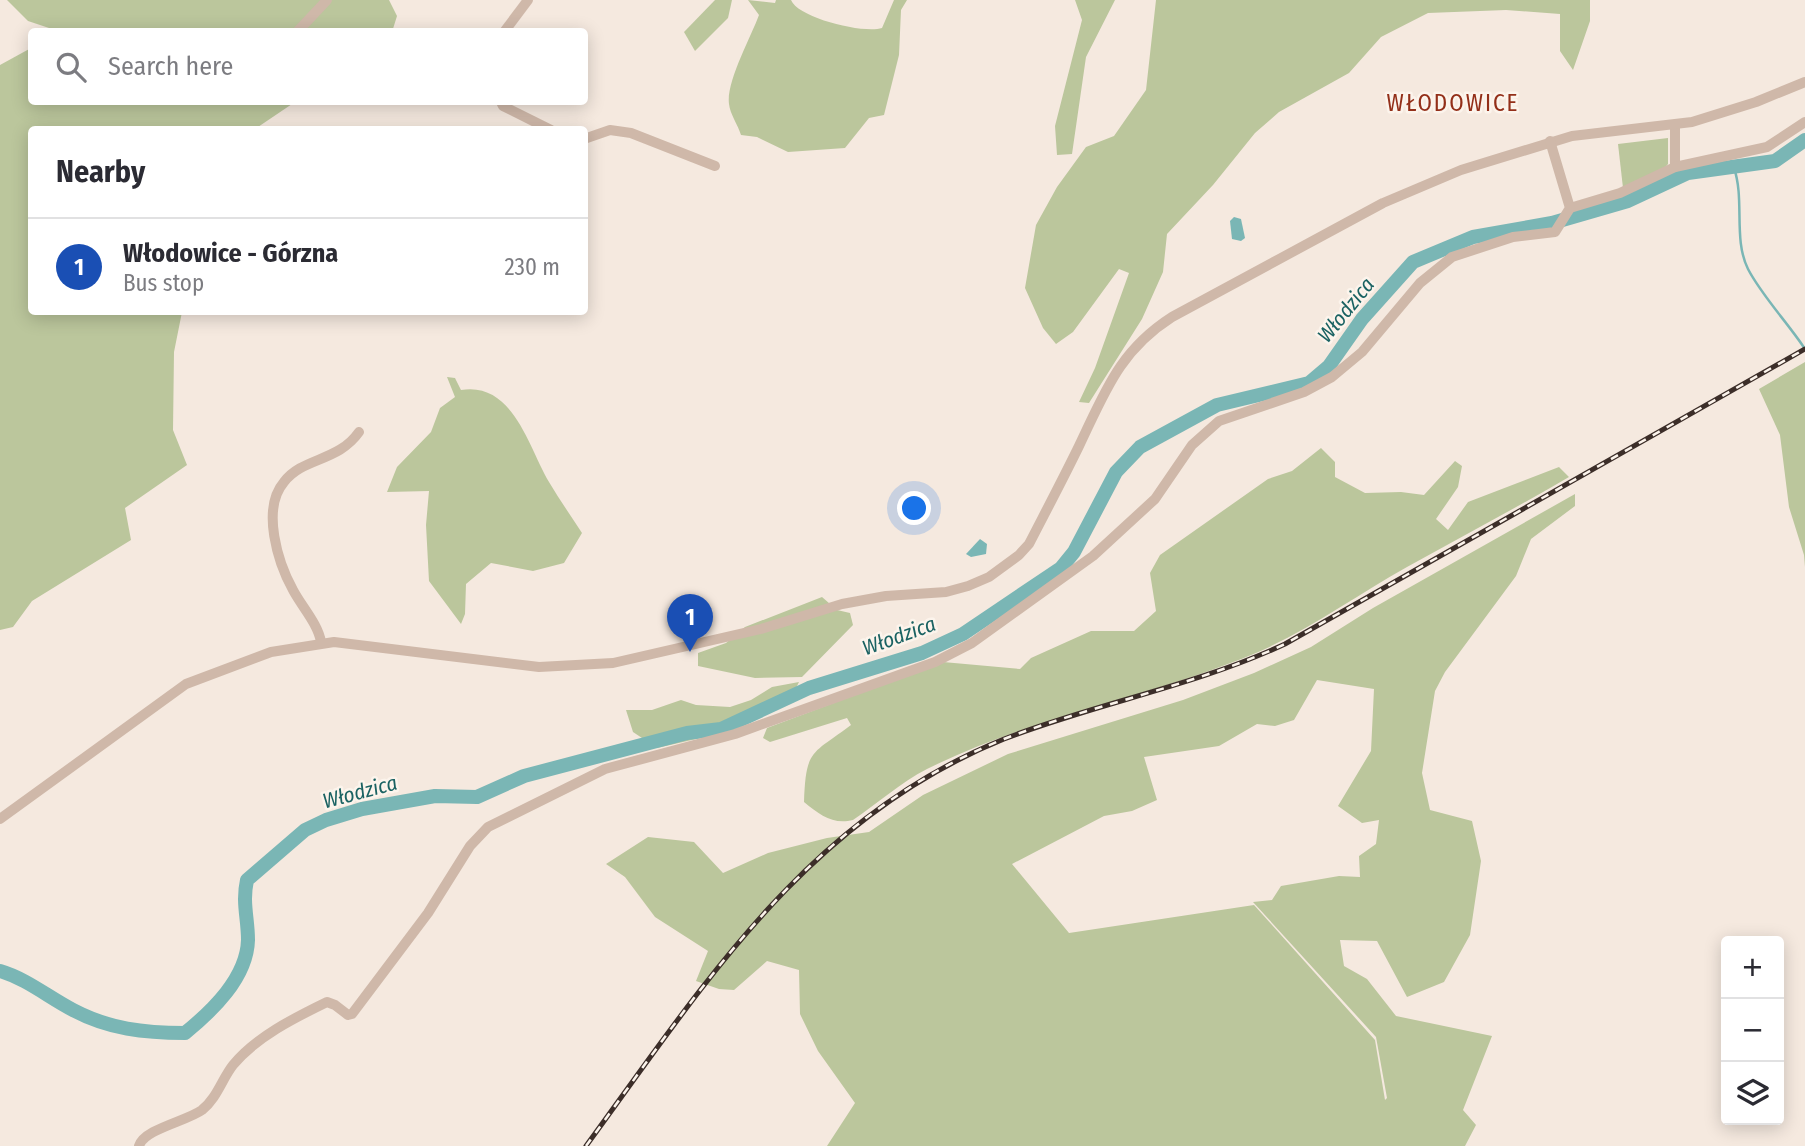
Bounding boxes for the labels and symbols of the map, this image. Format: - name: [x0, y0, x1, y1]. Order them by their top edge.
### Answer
- district label: WŁODOWICE: [1387, 89, 1519, 117]
- water label: Włodzica: [1312, 272, 1380, 348]
- your location: [897, 491, 931, 525]
- pin: 1: [667, 594, 713, 652]
- water label: Włodzica: [859, 611, 939, 661]
- water label: Włodzica: [320, 770, 400, 814]

